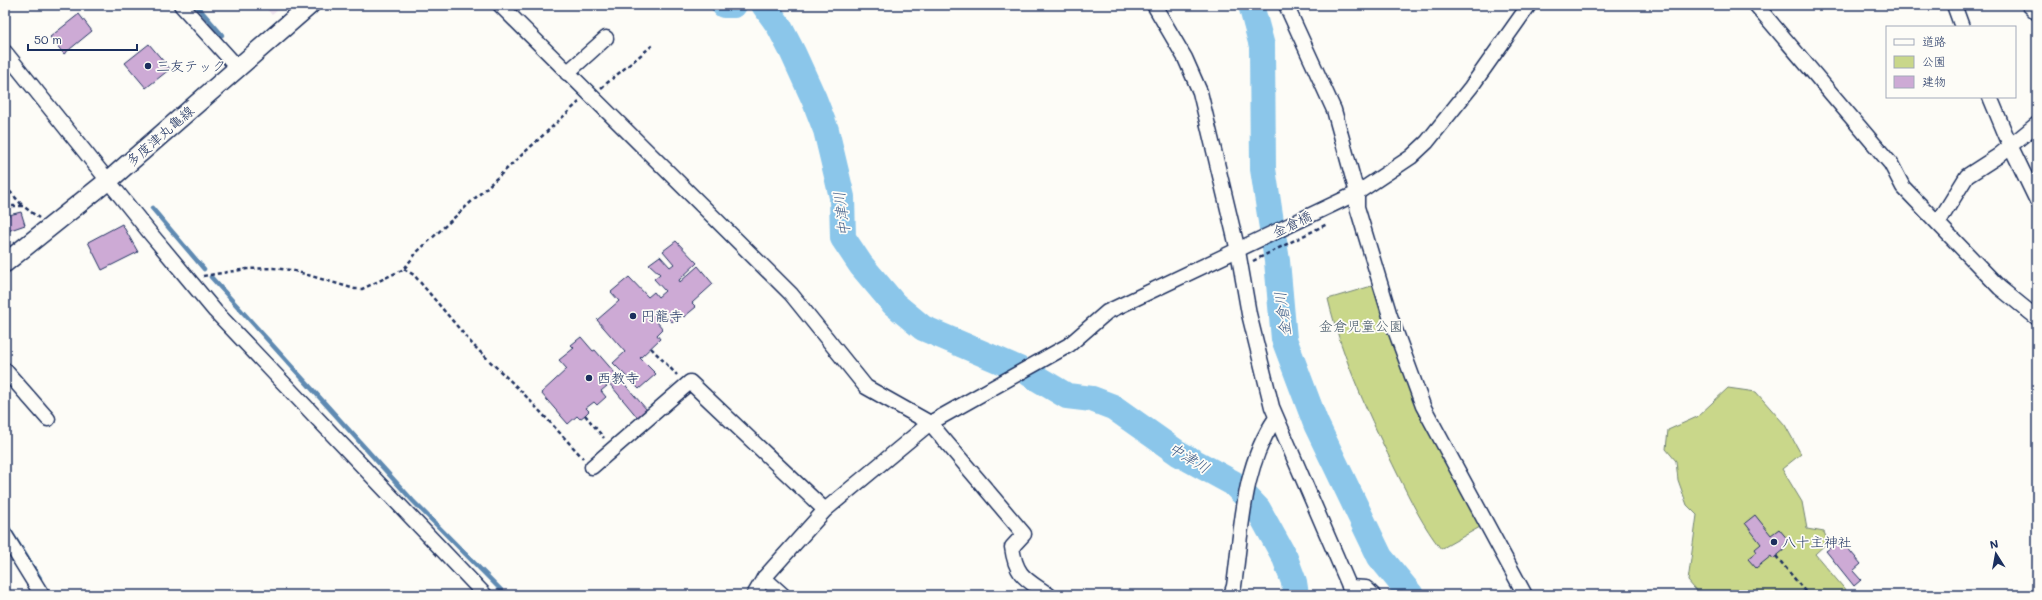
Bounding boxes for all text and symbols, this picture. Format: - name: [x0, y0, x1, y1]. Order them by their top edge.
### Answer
- scale bar: [28, 26, 137, 52]
- legend: [1886, 26, 2016, 98]
- text: 50 m: [34, 31, 62, 47]
- text: 道路: [1922, 33, 1946, 49]
- text: 公園: [1922, 53, 1946, 69]
- place label: 三友テック: [156, 56, 226, 75]
- marker: 三友テック: [143, 61, 153, 71]
- text: 建物: [1922, 73, 1946, 89]
- street label: 多度津丸亀線: [122, 101, 198, 170]
- water label: 中津川: [828, 191, 854, 238]
- street label: 金倉橋: [1269, 206, 1315, 241]
- water label: 金倉川: [1269, 291, 1295, 338]
- place label: 円龍寺: [641, 306, 683, 325]
- marker: 円龍寺: [628, 311, 638, 321]
- park label: 金倉児童公園: [1319, 316, 1403, 335]
- place label: 西教寺: [597, 368, 639, 387]
- marker: 西教寺: [584, 373, 594, 383]
- water label: 中津川: [1165, 437, 1214, 477]
- place label: 八十主神社: [1782, 532, 1852, 551]
- north arrow: [1976, 534, 2016, 574]
- text: N: [1988, 536, 2000, 552]
- marker: 八十主神社: [1769, 537, 1779, 547]

